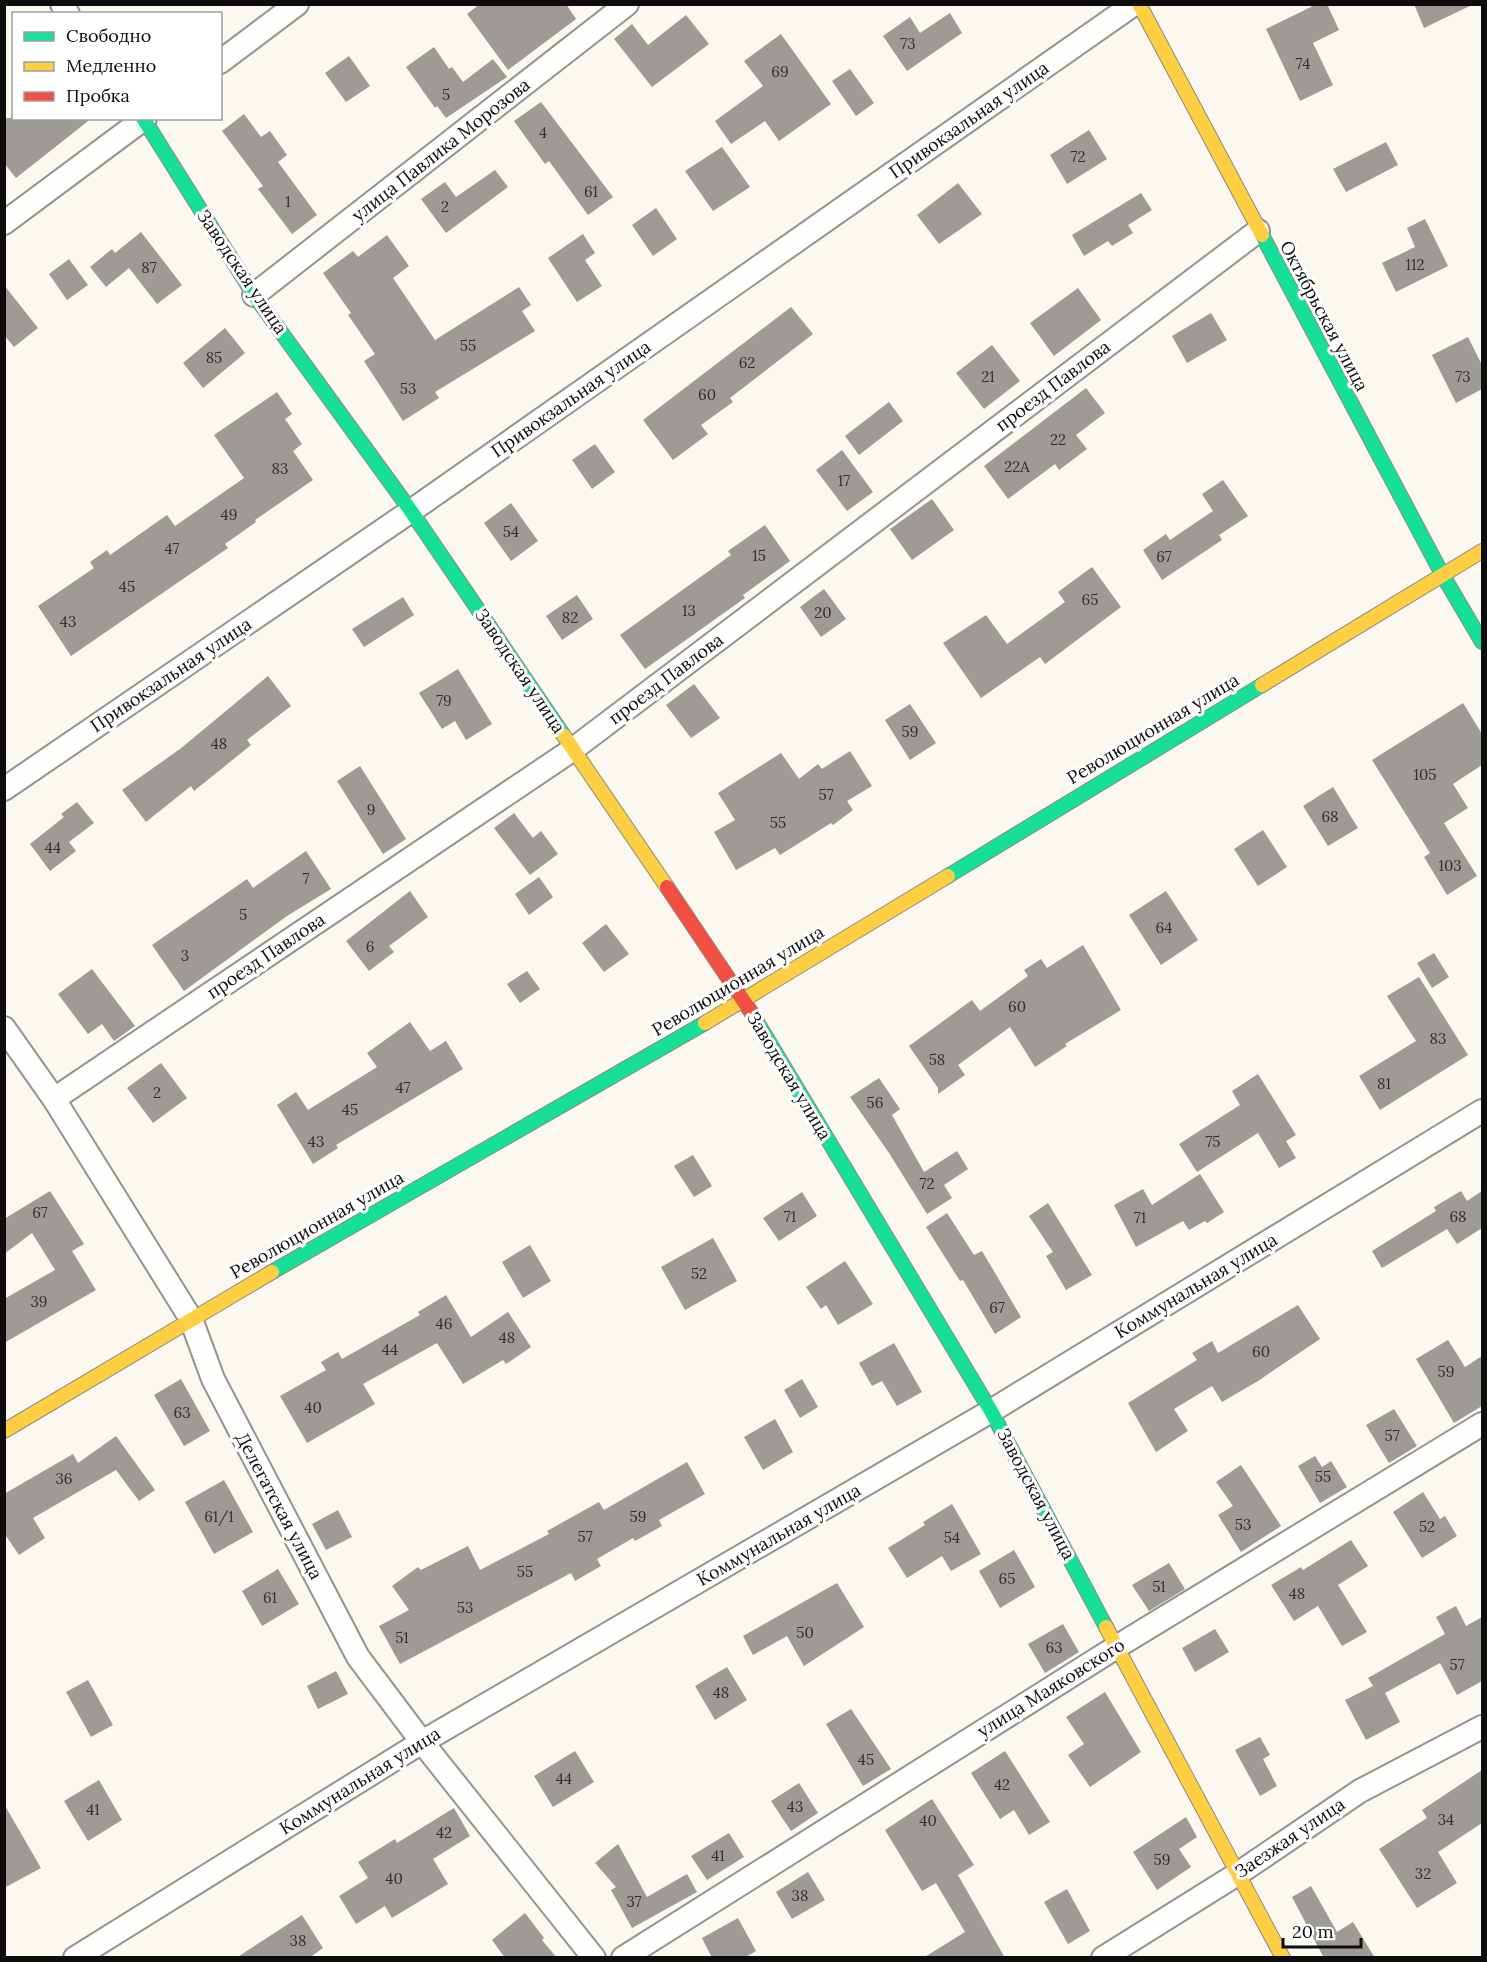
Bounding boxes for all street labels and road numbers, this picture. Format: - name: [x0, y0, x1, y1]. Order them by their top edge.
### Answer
- street label: Привокзальная улица: [885, 56, 1053, 183]
- street label: улица Павлика Морозова: [347, 73, 535, 226]
- street label: Заводская улица: [192, 205, 293, 339]
- street label: Октябрьская улица: [1275, 237, 1374, 395]
- street label: Привокзальная улица: [487, 335, 655, 462]
- street label: проезд Павлова: [991, 335, 1115, 436]
- street label: Заводская улица: [470, 604, 571, 738]
- street label: Привокзальная улица: [86, 612, 256, 737]
- street label: проезд Павлова: [604, 628, 728, 729]
- street label: Революционная улица: [1063, 668, 1243, 789]
- street label: проезд Павлова: [202, 908, 329, 1004]
- street label: Революционная улица: [648, 920, 828, 1041]
- street label: Заводская улица: [742, 1007, 837, 1144]
- street label: Революционная улица: [226, 1165, 408, 1284]
- street label: Коммунальная улица: [1110, 1228, 1281, 1343]
- street label: Заводская улица: [992, 1424, 1081, 1563]
- street label: Делегатская улица: [231, 1428, 328, 1583]
- street label: Коммунальная улица: [693, 1478, 865, 1591]
- street label: улица Маяковского: [973, 1633, 1129, 1742]
- street label: Коммунальная улица: [275, 1722, 445, 1840]
- street label: Заезжая улица: [1230, 1792, 1349, 1883]

